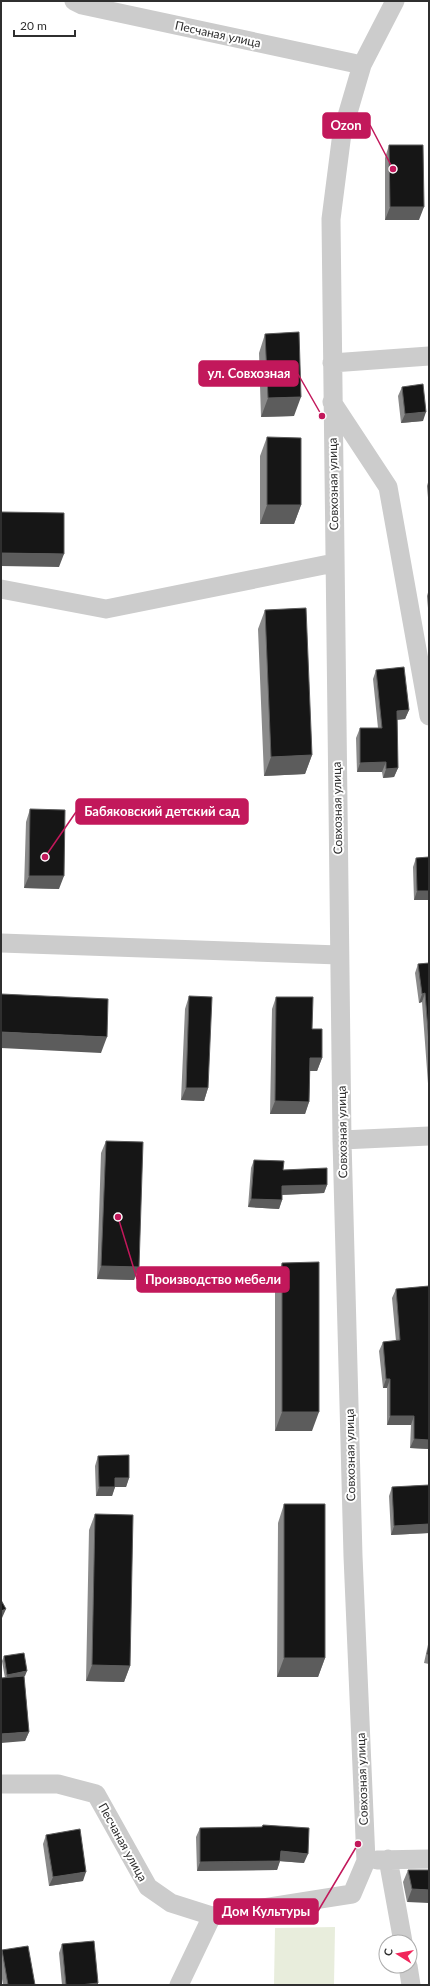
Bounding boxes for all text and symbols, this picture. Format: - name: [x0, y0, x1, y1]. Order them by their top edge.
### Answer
- scale bar: [14, 12, 75, 38]
- text: 20 m: [20, 18, 47, 33]
- street label: Песчаная улица: [174, 18, 262, 50]
- callout: Ozon: [323, 113, 370, 138]
- text: Ozon: [330, 117, 362, 133]
- callout: ул. Совхозная: [199, 361, 298, 386]
- text: ул. Совхозная: [208, 365, 290, 381]
- street label: Совхозная улица: [325, 437, 341, 531]
- street label: Совхозная улица: [329, 761, 345, 855]
- callout: Бабяковский детский сад: [76, 799, 248, 824]
- text: Бабяковский детский сад: [84, 803, 241, 819]
- street label: Совхозная улица: [334, 1085, 350, 1179]
- callout: Производство мебели: [137, 1267, 289, 1292]
- text: Производство мебели: [145, 1271, 281, 1287]
- street label: Совхозная улица: [342, 1408, 358, 1502]
- street label: Совхозная улица: [353, 1732, 371, 1826]
- street label: Песчаная улица: [95, 1800, 151, 1884]
- callout: Дом Культуры: [214, 1899, 318, 1924]
- text: Дом Культуры: [222, 1903, 310, 1919]
- north arrow: [378, 1934, 418, 1974]
- text: С: [381, 1946, 395, 1957]

